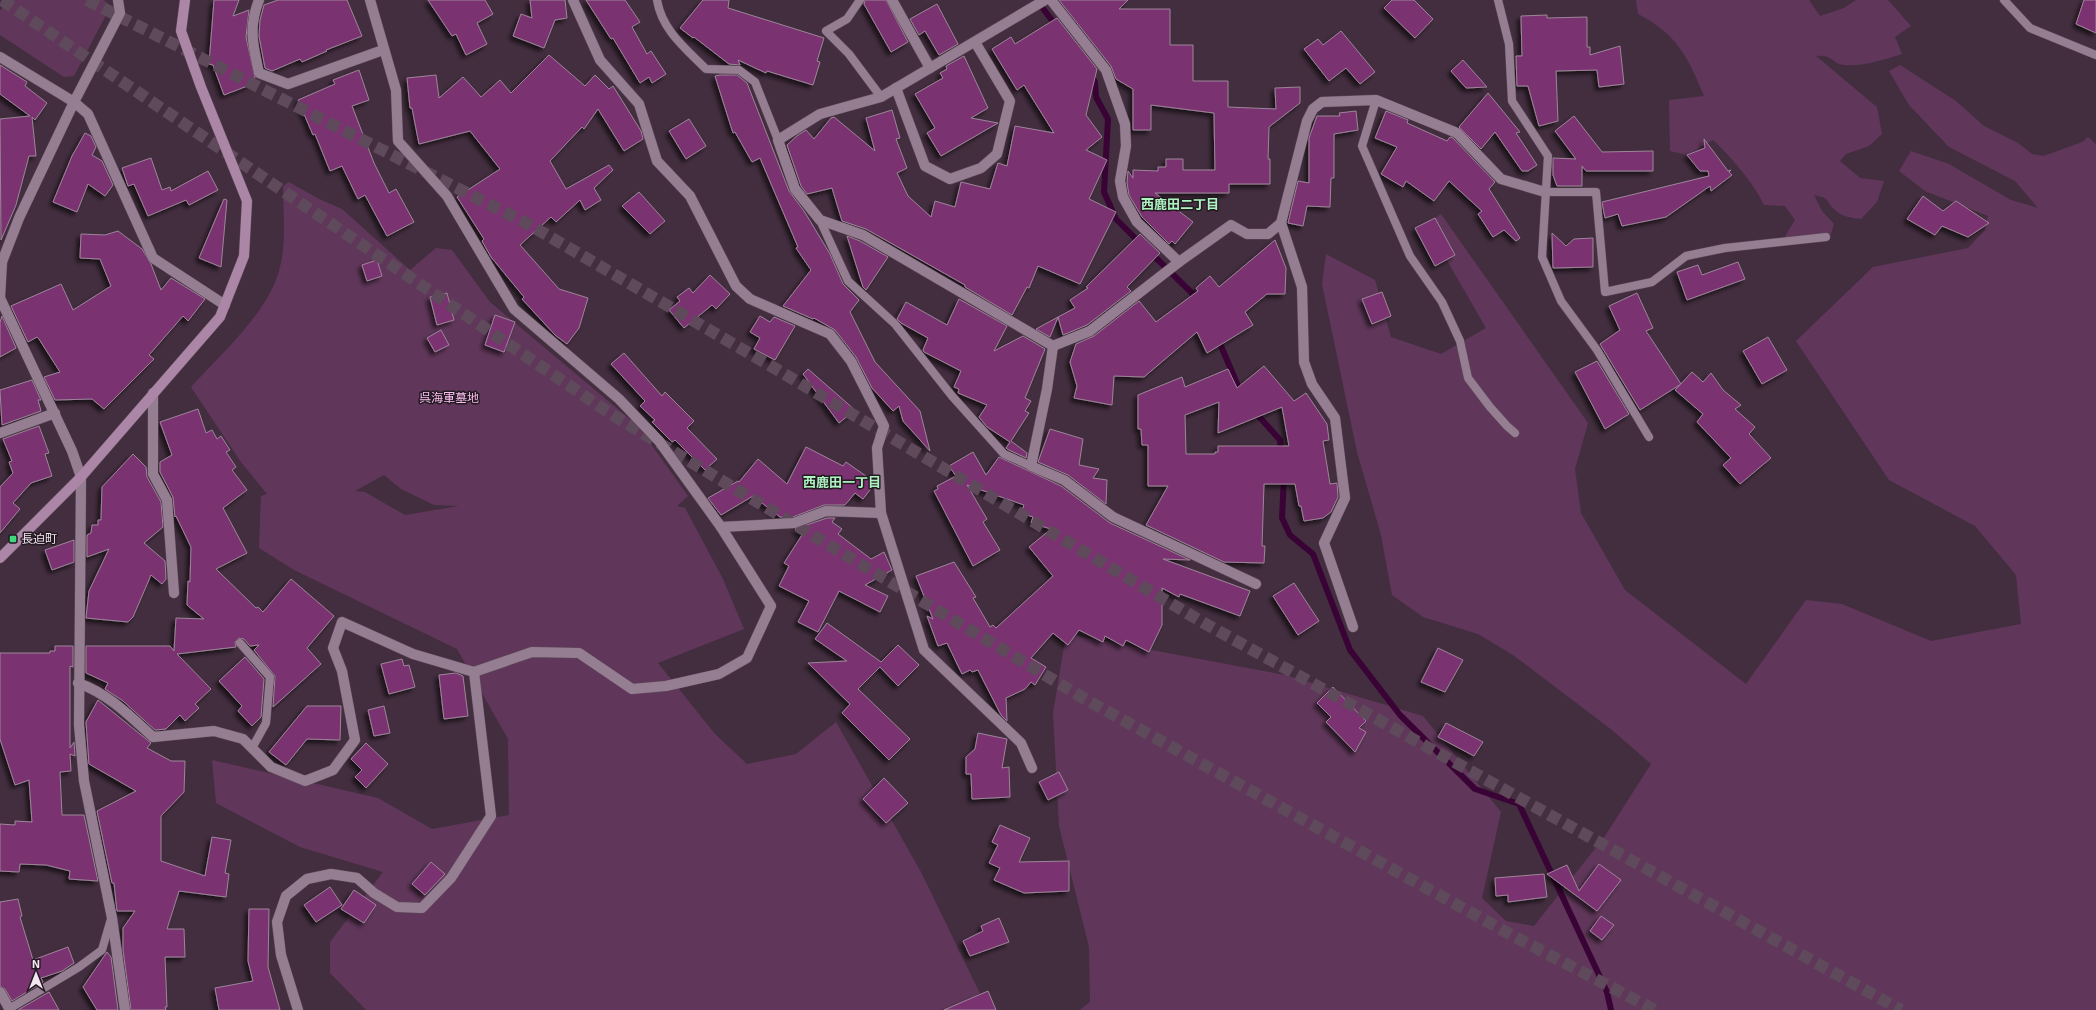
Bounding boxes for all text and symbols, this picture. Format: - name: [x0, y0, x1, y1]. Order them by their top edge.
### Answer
- district label: 西鹿田二丁目: [1141, 196, 1219, 212]
- park label: 呉海軍墓地: [419, 390, 479, 404]
- district label: 西鹿田一丁目: [803, 474, 881, 490]
- place label: 長迫町: [21, 531, 57, 545]
- marker: 長迫町: [8, 534, 18, 544]
- north arrow: [16, 954, 56, 994]
- text: N: [32, 957, 40, 970]

